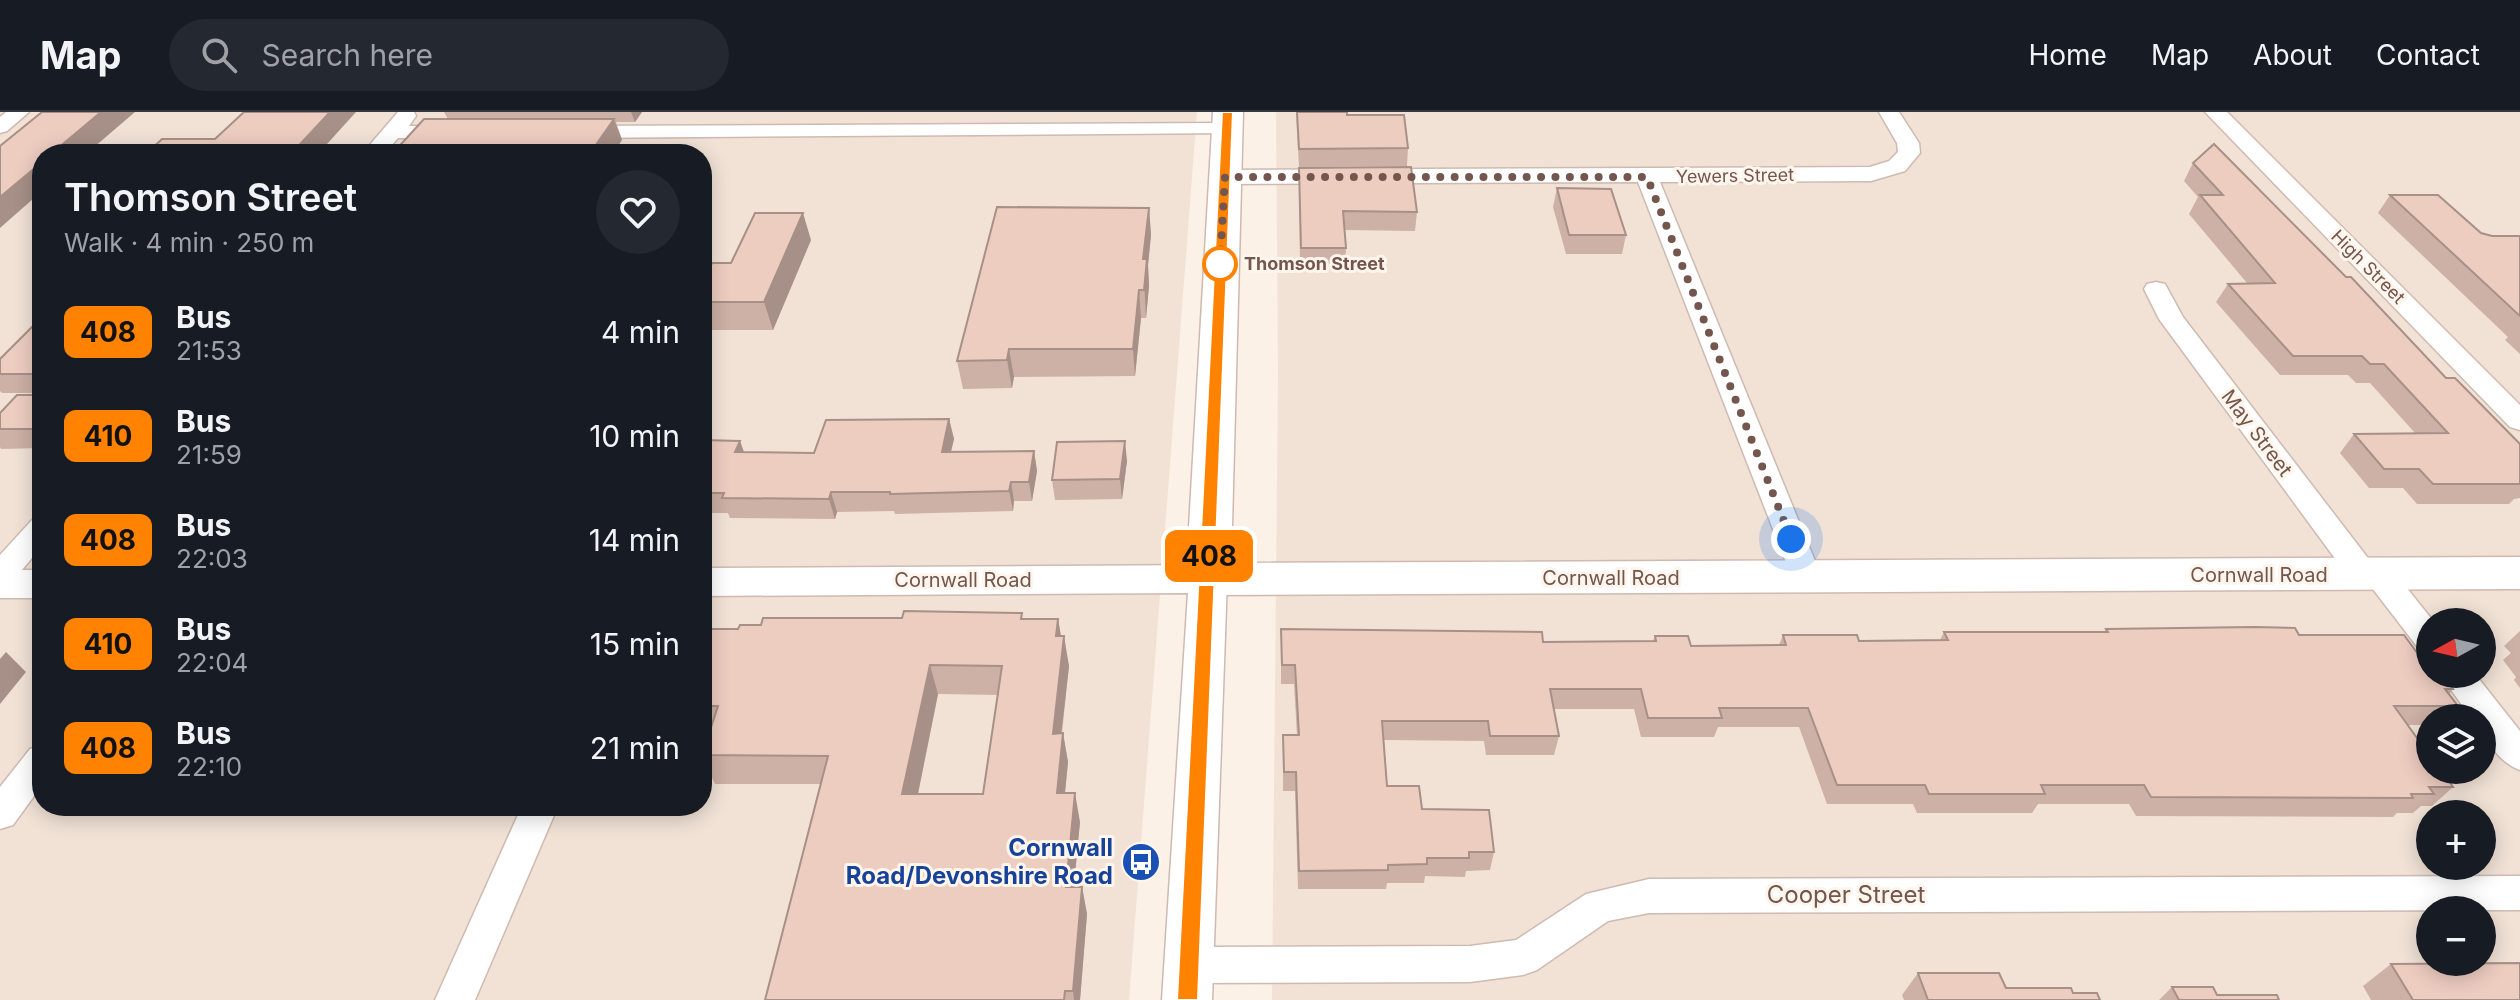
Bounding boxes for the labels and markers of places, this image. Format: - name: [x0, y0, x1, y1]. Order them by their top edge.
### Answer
- marker: Thomson Street: [1203, 247, 1237, 281]
- place label: Thomson Street: [1244, 253, 1385, 274]
- place label: Cornwall Road/Devonshire Road: [846, 833, 1113, 890]
- bus stop icon: Cornwall Road/Devonshire Road: [1120, 841, 1162, 883]

